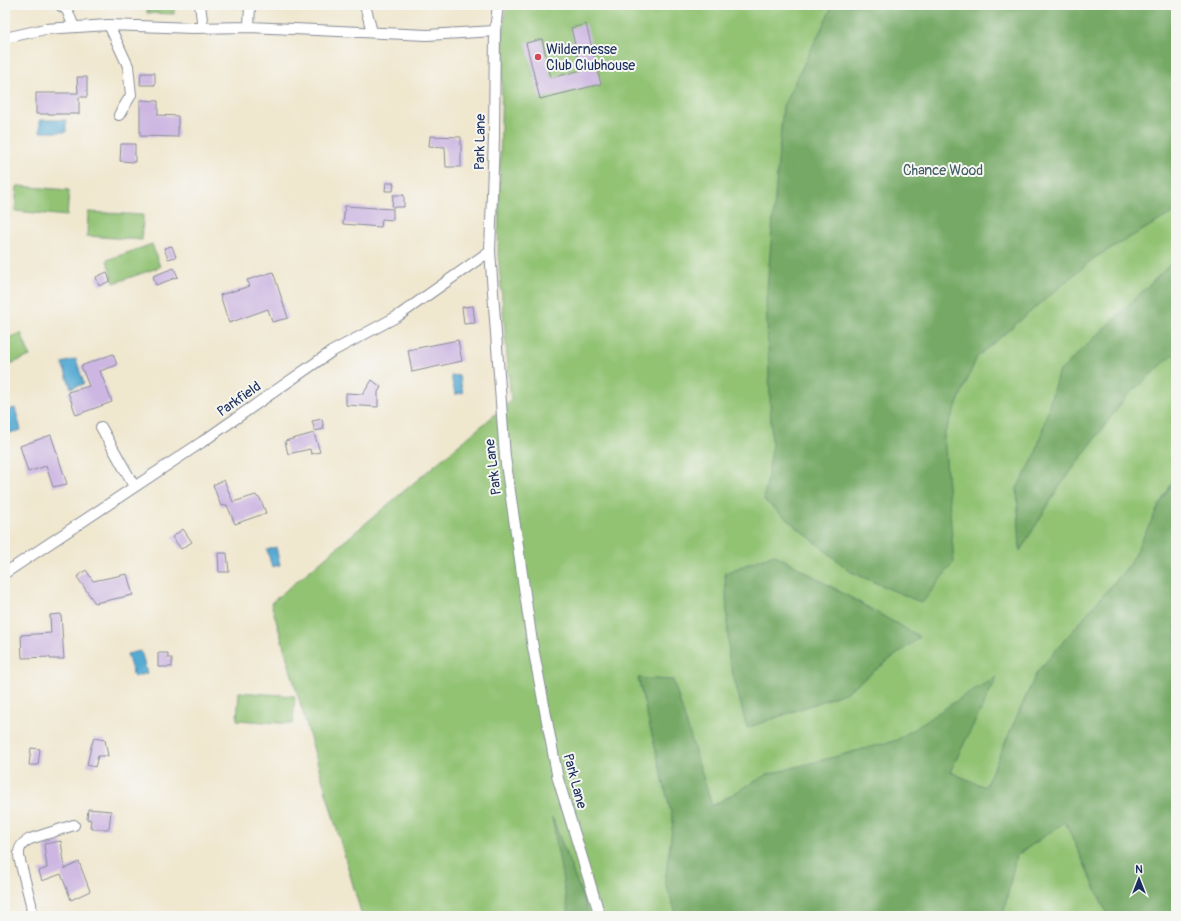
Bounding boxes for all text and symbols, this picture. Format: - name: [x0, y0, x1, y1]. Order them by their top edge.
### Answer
- place label: Wildernesse Club Clubhouse: [546, 41, 635, 74]
- marker: Wildernesse Club Clubhouse: [533, 52, 543, 62]
- street label: Park Lane: [471, 114, 489, 170]
- park label: Chance Wood: [903, 162, 983, 179]
- street label: Parkfield: [214, 378, 264, 420]
- street label: Park Lane: [481, 438, 505, 496]
- street label: Park Lane: [559, 752, 591, 811]
- north arrow: [1119, 859, 1159, 899]
- text: N: [1135, 863, 1143, 876]

